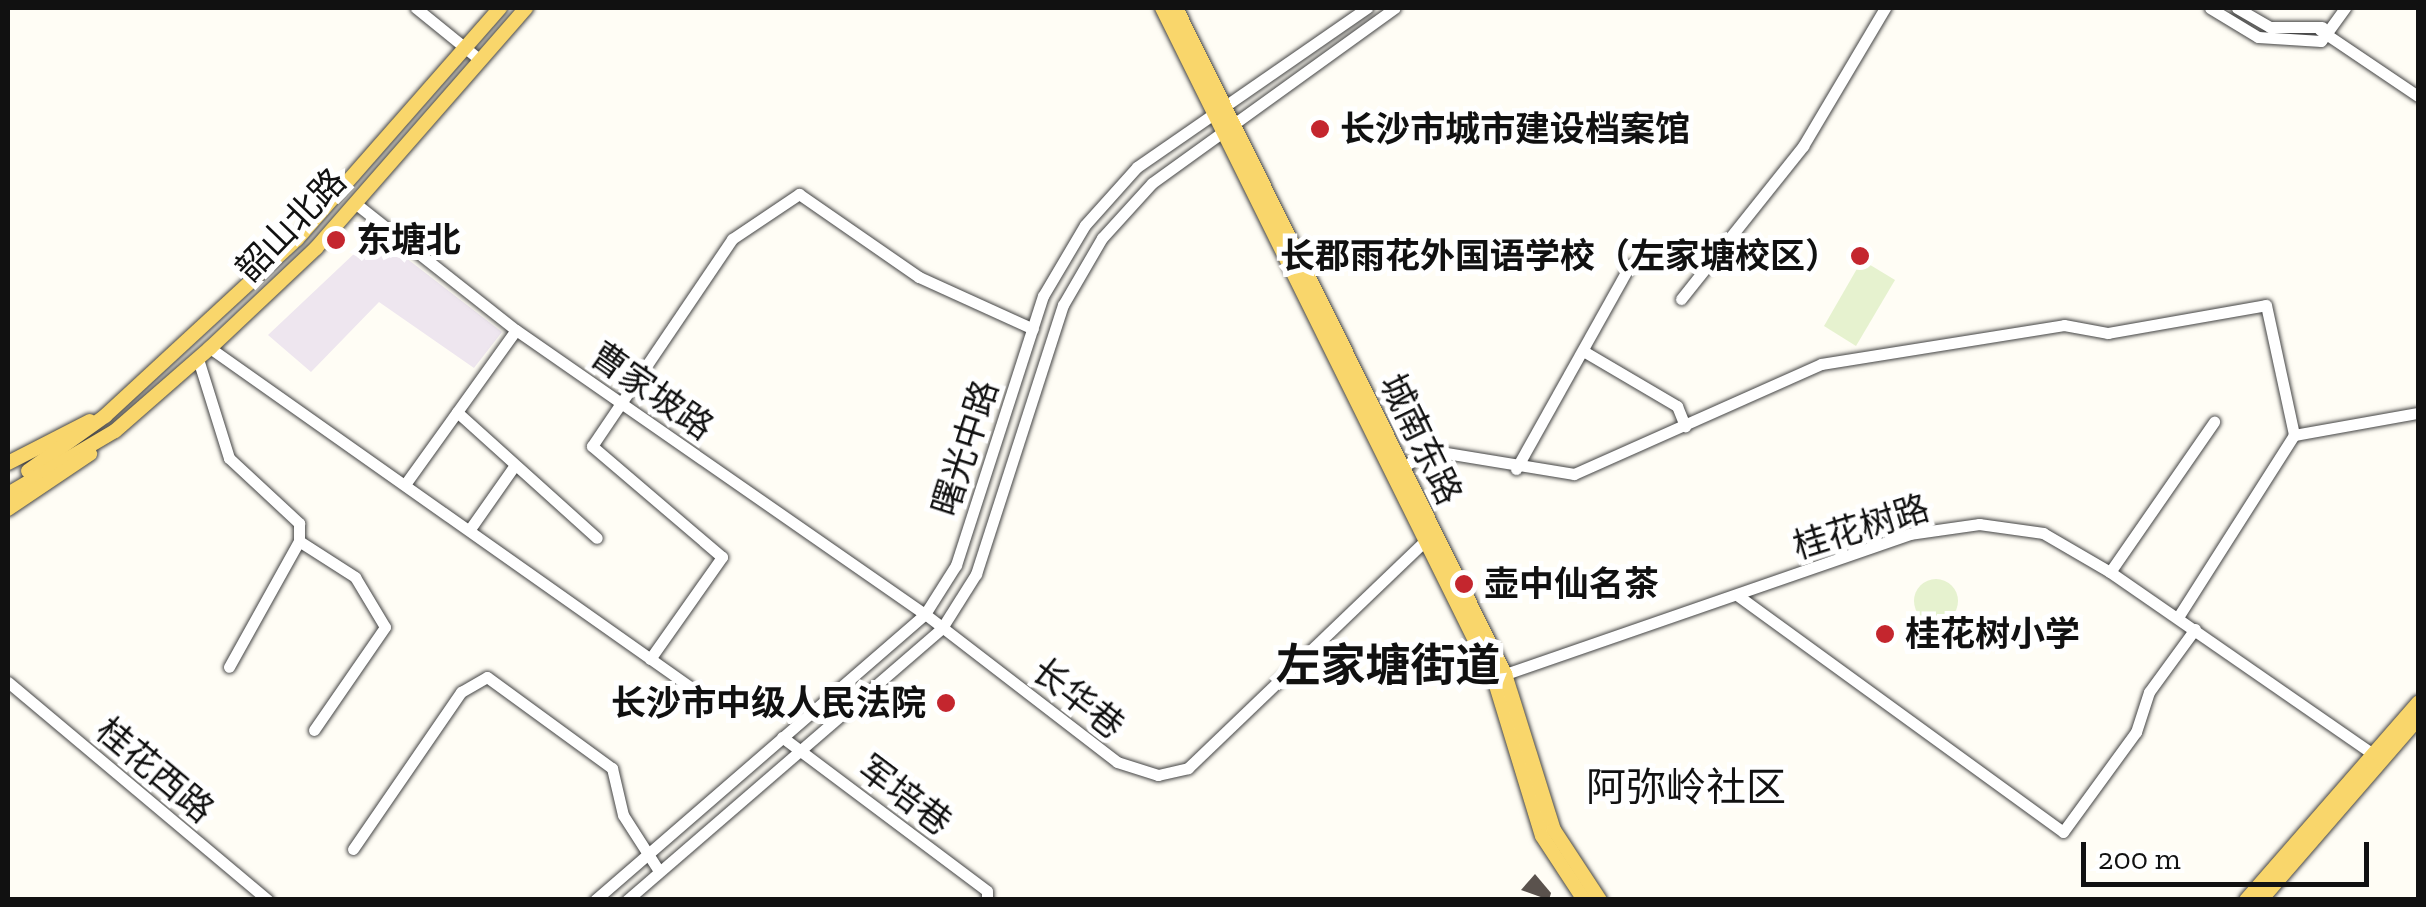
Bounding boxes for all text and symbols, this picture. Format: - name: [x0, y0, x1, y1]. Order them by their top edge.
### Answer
- place label: 长沙市城市建设档案馆: [1340, 108, 1690, 150]
- marker: 长沙市城市建设档案馆: [1309, 118, 1331, 140]
- street label: 韶山北路: [227, 160, 355, 290]
- place label: 东塘北: [356, 219, 461, 261]
- marker: 东塘北: [325, 229, 347, 251]
- place label: 长郡雨花外国语学校（左家塘校区）: [1280, 235, 1840, 277]
- marker: 长郡雨花外国语学校（左家塘校区）: [1849, 245, 1871, 267]
- street label: 曹家坡路: [583, 334, 721, 448]
- street label: 城南东路: [1371, 367, 1471, 511]
- street label: 曙光中路: [923, 375, 1007, 521]
- street label: 桂花树路: [1788, 486, 1934, 568]
- place label: 壶中仙名茶: [1484, 563, 1659, 605]
- marker: 壶中仙名茶: [1453, 573, 1475, 595]
- place label: 桂花树小学: [1905, 613, 2080, 655]
- marker: 桂花树小学: [1874, 623, 1896, 645]
- district label: 左家塘街道: [1276, 640, 1500, 694]
- street label: 长华巷: [1024, 649, 1132, 747]
- place label: 长沙市中级人民法院: [611, 682, 926, 724]
- marker: 长沙市中级人民法院: [935, 692, 957, 714]
- street label: 桂花西路: [88, 709, 222, 831]
- street label: 军培巷: [850, 747, 960, 843]
- district label: 阿弥岭社区: [1586, 763, 1786, 811]
- scale bar: [2086, 822, 2374, 884]
- text: 200 m: [2098, 841, 2181, 877]

